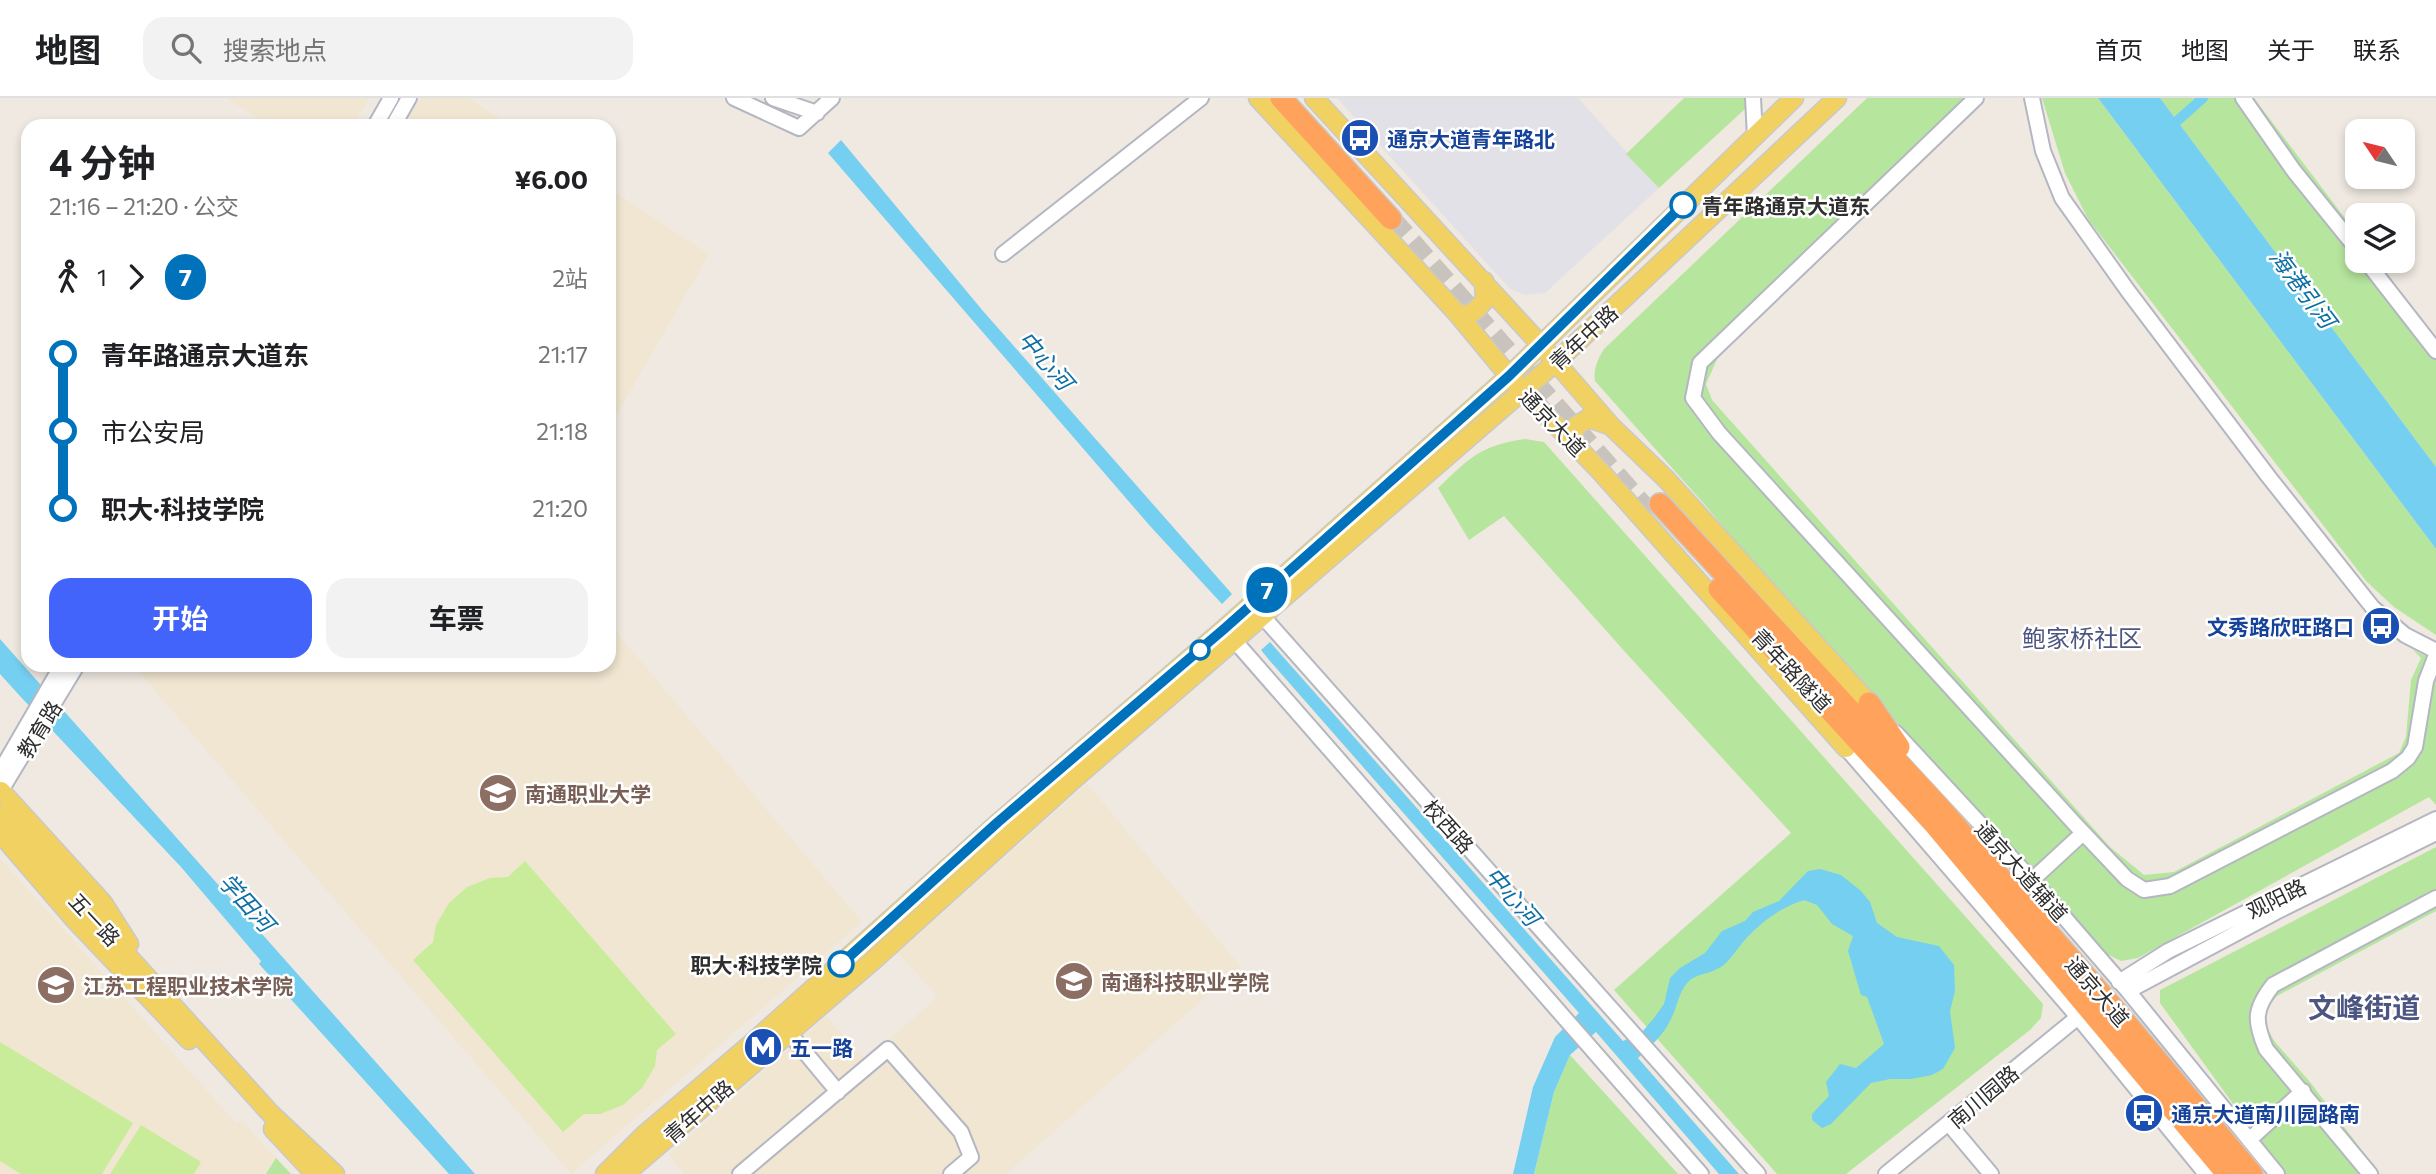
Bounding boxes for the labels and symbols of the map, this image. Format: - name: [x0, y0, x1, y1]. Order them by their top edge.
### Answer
- bus stop icon: 通京大道青年路北: [1339, 117, 1381, 159]
- north arrow: [2345, 119, 2415, 189]
- place label: 通京大道青年路北: [1387, 126, 1555, 151]
- marker: 青年路通京大道东: [1670, 192, 1696, 218]
- place label: 青年路通京大道东: [1702, 193, 1870, 218]
- water label: 海港引河: [2264, 243, 2344, 336]
- street label: 青年中路: [1544, 299, 1622, 375]
- water label: 中心河: [1013, 325, 1082, 398]
- street label: 通京大道: [1515, 383, 1591, 461]
- line badge: 7: [1244, 567, 1290, 613]
- bus stop icon: 文秀路欣旺路口: [2360, 605, 2402, 647]
- place label: 文秀路欣旺路口: [2207, 614, 2354, 639]
- street label: 青年路隧道: [1747, 623, 1837, 717]
- district label: 鲍家桥社区: [2022, 623, 2142, 652]
- unlabelled marker: [1190, 640, 1210, 660]
- street label: 教育路: [12, 696, 66, 762]
- school or university icon: 南通职业大学: [477, 772, 519, 814]
- place label: 南通职业大学: [525, 781, 651, 806]
- street label: 校西路: [1419, 794, 1479, 858]
- street label: 通京大道辅道: [1971, 816, 2073, 926]
- water label: 中心河: [1480, 861, 1549, 934]
- water label: 学田河: [214, 867, 283, 940]
- street label: 观阳路: [2242, 873, 2310, 923]
- street label: 五一路: [64, 887, 126, 951]
- marker: 职大·科技学院: [828, 951, 854, 977]
- street label: 通京大道: [2061, 951, 2135, 1031]
- place label: 职大·科技学院: [690, 952, 822, 977]
- school or university icon: 南通科技职业学院: [1053, 960, 1095, 1002]
- school or university icon: 江苏工程职业技术学院: [35, 964, 77, 1006]
- place label: 南通科技职业学院: [1101, 969, 1269, 994]
- place label: 江苏工程职业技术学院: [83, 973, 293, 998]
- district label: 文峰街道: [2308, 990, 2420, 1024]
- metro station icon: 五一路: [742, 1026, 784, 1068]
- place label: 五一路: [790, 1035, 853, 1060]
- street label: 南川园路: [1943, 1059, 2023, 1133]
- street label: 青年中路: [658, 1074, 738, 1148]
- bus stop icon: 通京大道南川园路南: [2123, 1092, 2165, 1134]
- place label: 通京大道南川园路南: [2171, 1101, 2360, 1126]

